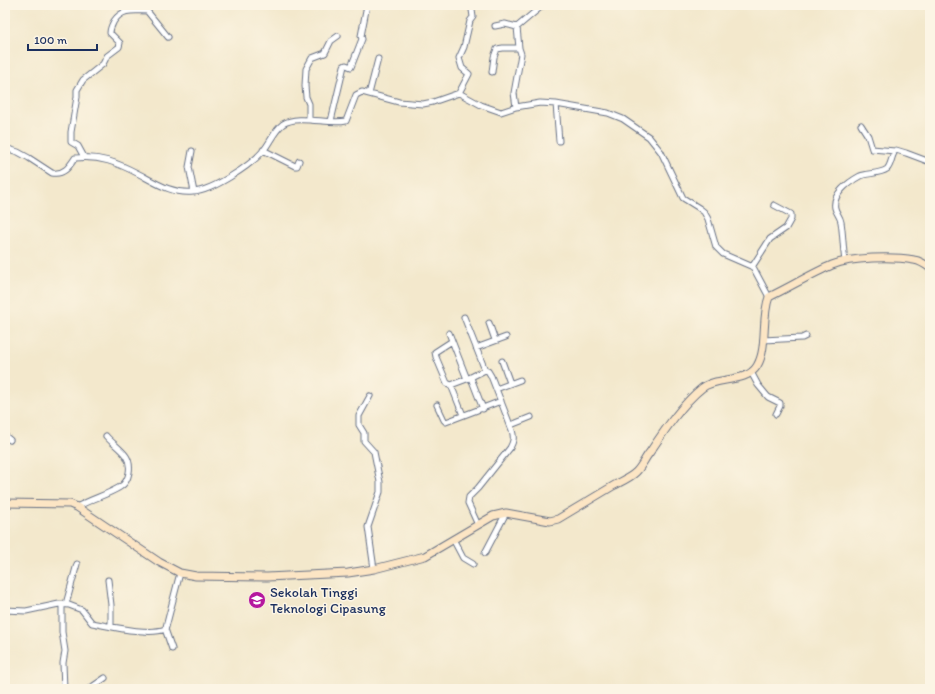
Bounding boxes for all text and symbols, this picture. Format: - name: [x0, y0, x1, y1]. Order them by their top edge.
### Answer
- scale bar: [28, 26, 97, 52]
- text: 100 m: [34, 33, 67, 47]
- place label: Sekolah Tinggi Teknologi Cipasung: [270, 584, 387, 617]
- school or university icon: Sekolah Tinggi Teknologi Cipasung: [247, 590, 267, 610]

